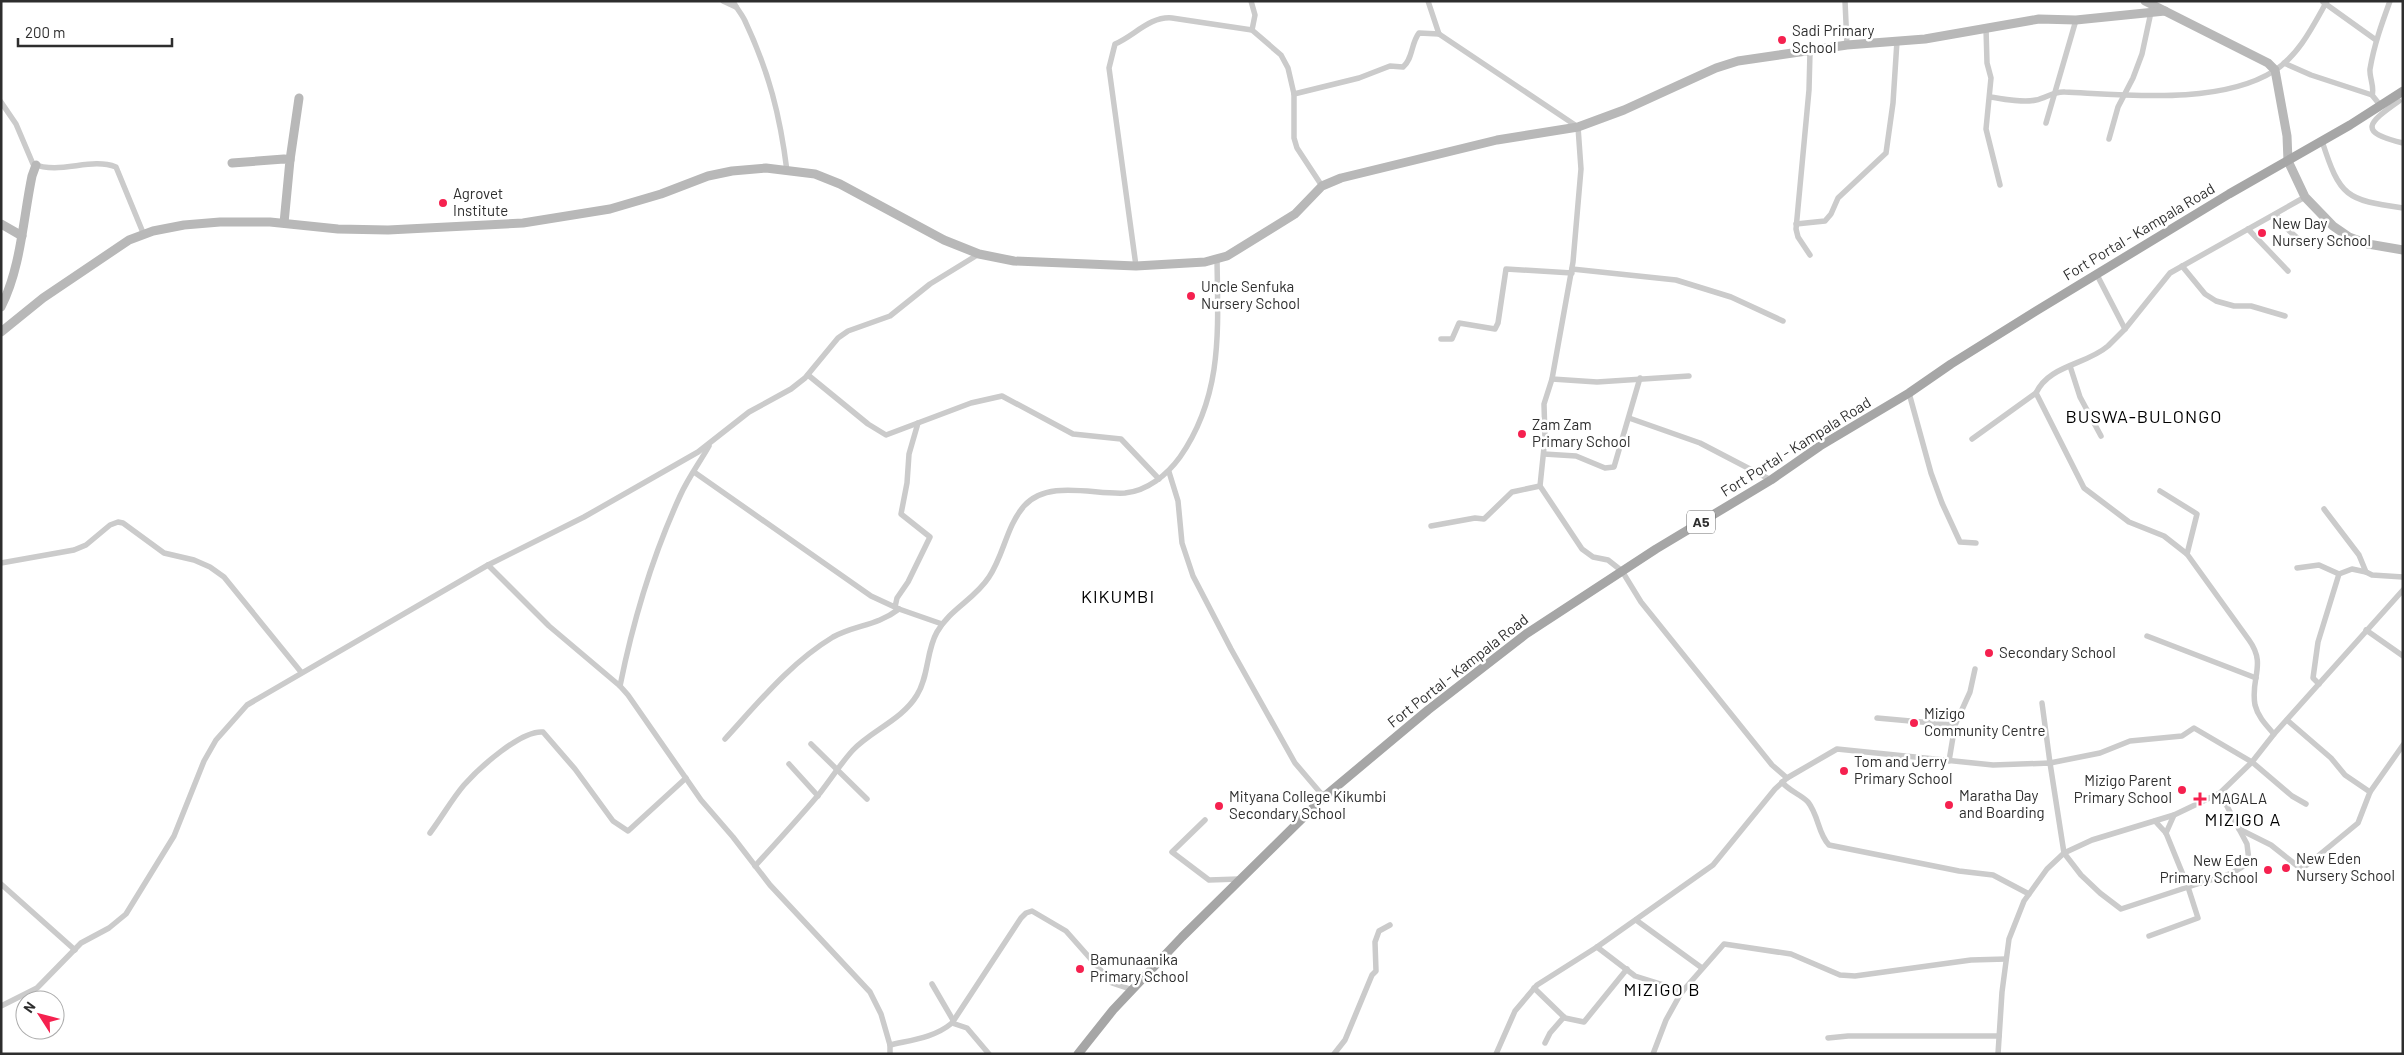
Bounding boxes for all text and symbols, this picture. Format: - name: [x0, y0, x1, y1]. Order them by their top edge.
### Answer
- scale bar: [18, 15, 171, 47]
- place label: Sadi Primary School: [1792, 21, 1875, 56]
- text: 200 m: [25, 23, 65, 41]
- marker: Sadi Primary School: [1776, 34, 1788, 46]
- street label: Fort Portal - Kampala Road: [2059, 179, 2218, 284]
- place label: Agrovet Institute: [453, 184, 508, 219]
- marker: Agrovet Institute: [437, 197, 449, 209]
- place label: New Day Nursery School: [2272, 214, 2371, 249]
- marker: New Day Nursery School: [2256, 227, 2268, 239]
- place label: Uncle Senfuka Nursery School: [1201, 277, 1300, 312]
- marker: Uncle Senfuka Nursery School: [1185, 290, 1197, 302]
- street label: Fort Portal - Kampala Road: [1717, 393, 1874, 500]
- district label: BUSWA-BULONGO: [2066, 405, 2222, 427]
- place label: Zam Zam Primary School: [1532, 415, 1630, 450]
- marker: Zam Zam Primary School: [1516, 428, 1528, 440]
- road number: A5: [1687, 511, 1715, 534]
- district label: KIKUMBI: [1081, 585, 1155, 607]
- street label: Fort Portal - Kampala Road: [1383, 610, 1531, 731]
- place label: Secondary School: [1999, 643, 2116, 661]
- marker: Secondary School: [1983, 647, 1995, 659]
- place label: Mizigo Community Centre: [1924, 704, 2045, 739]
- marker: Mizigo Community Centre: [1908, 717, 1920, 729]
- place label: Tom and Jerry Primary School: [1854, 752, 1952, 787]
- marker: Tom and Jerry Primary School: [1838, 765, 1850, 777]
- place label: Mizigo Parent Primary School: [2074, 771, 2172, 806]
- marker: Mizigo Parent Primary School: [2176, 784, 2188, 796]
- place label: Maratha Day and Boarding: [1959, 786, 2045, 821]
- place label: Mityana College Kikumbi Secondary School: [1229, 787, 1386, 822]
- place label: MAGALA: [2211, 789, 2267, 807]
- marker: MAGALA: [2193, 792, 2207, 806]
- marker: Maratha Day and Boarding: [1943, 799, 1955, 811]
- marker: Mityana College Kikumbi Secondary School: [1213, 800, 1225, 812]
- district label: MIZIGO A: [2205, 808, 2281, 830]
- place label: New Eden Nursery School: [2296, 849, 2395, 884]
- place label: New Eden Primary School: [2160, 851, 2258, 886]
- marker: New Eden Nursery School: [2280, 862, 2292, 874]
- marker: New Eden Primary School: [2262, 864, 2274, 876]
- place label: Bamunaanika Primary School: [1090, 950, 1188, 985]
- marker: Bamunaanika Primary School: [1074, 963, 1086, 975]
- district label: MIZIGO B: [1623, 978, 1701, 1000]
- north arrow: [15, 990, 65, 1040]
- text: N: [19, 998, 39, 1016]

